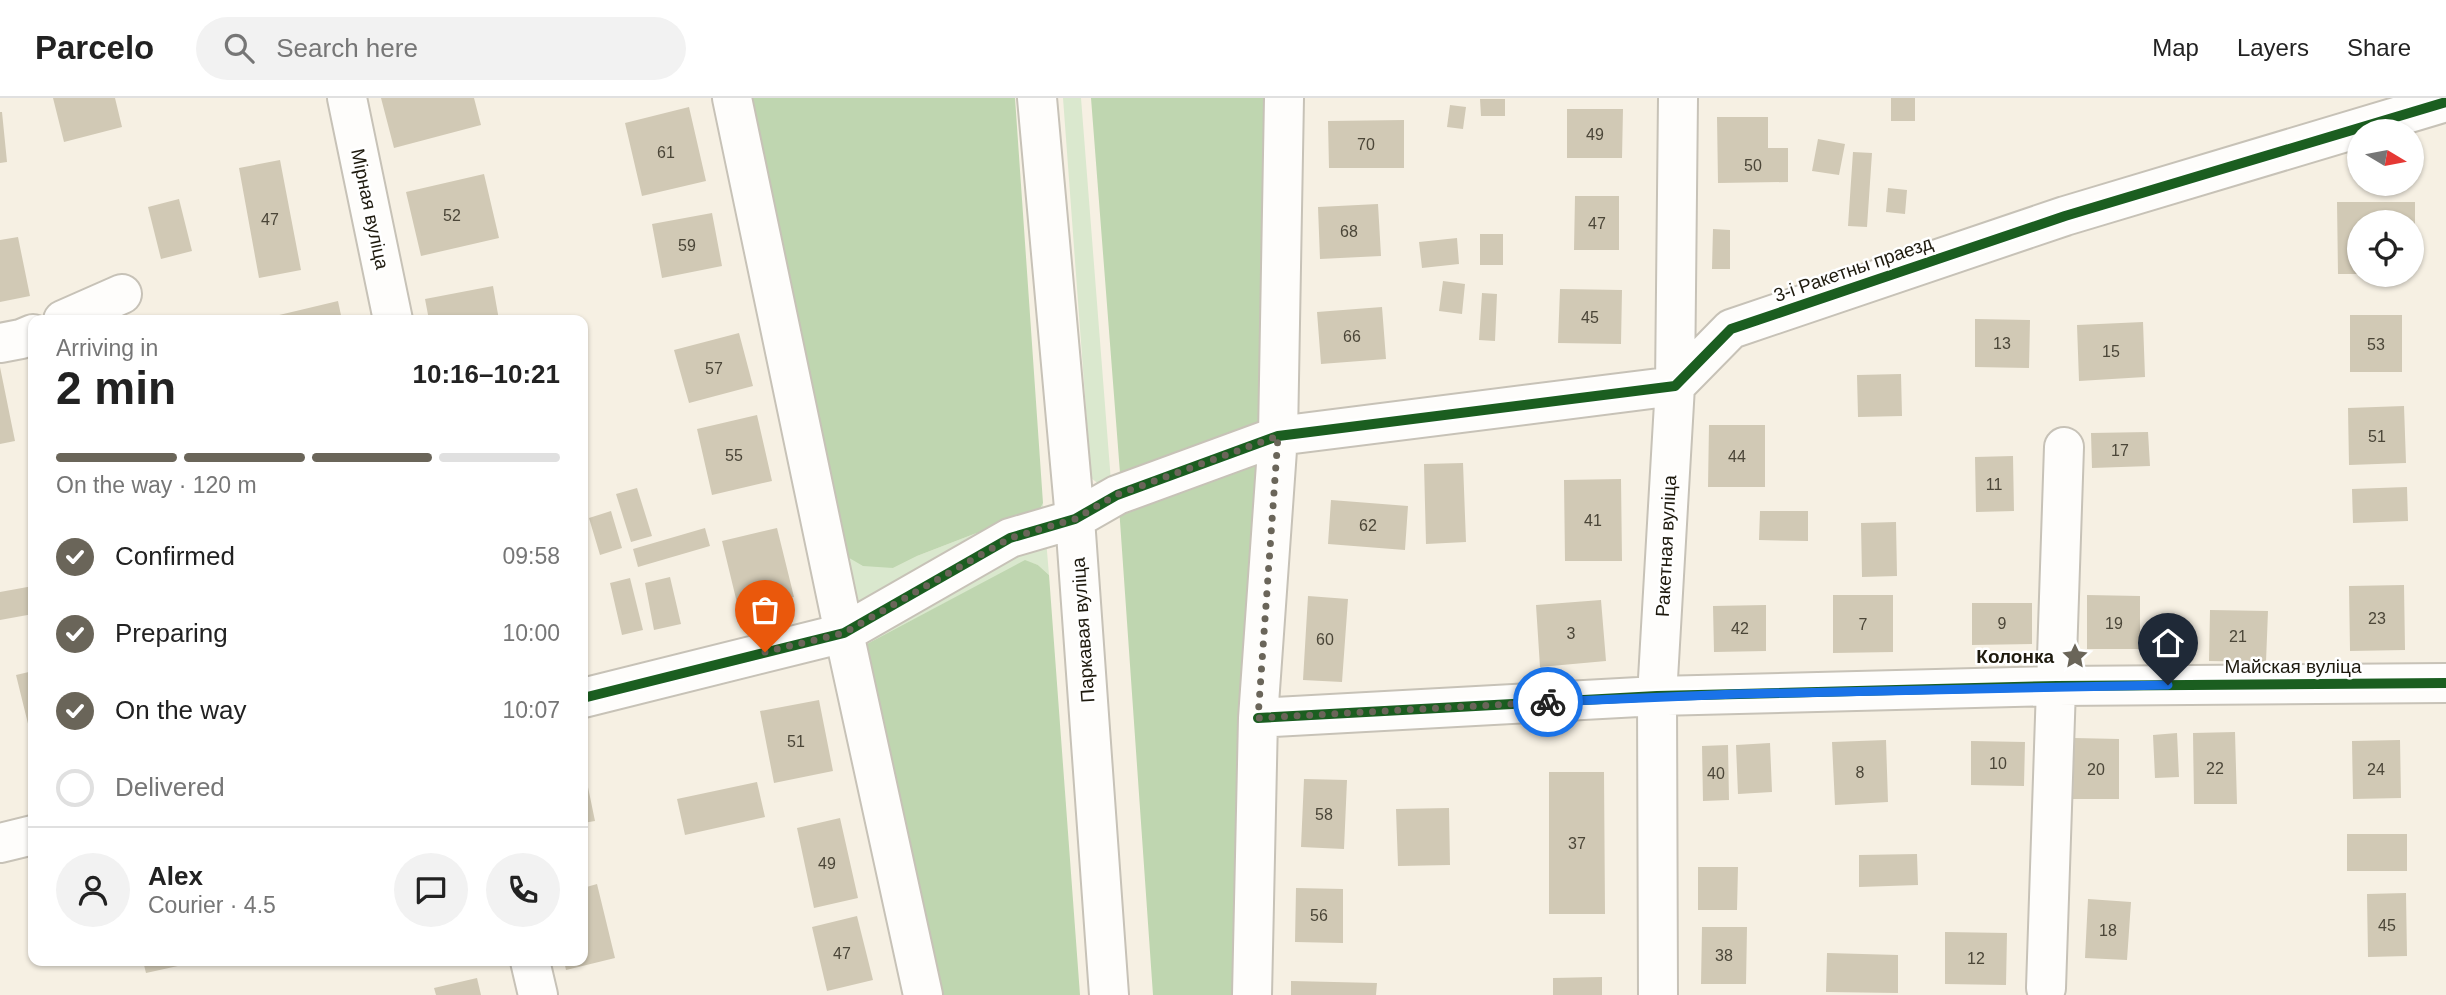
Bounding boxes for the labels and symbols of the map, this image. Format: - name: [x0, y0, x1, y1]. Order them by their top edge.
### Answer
- north arrow: [2347, 119, 2424, 196]
- house number: 49: [1586, 126, 1604, 143]
- house number: 70: [1357, 136, 1375, 153]
- house number: 61: [657, 144, 675, 161]
- street label: Мірная вуліца: [347, 147, 393, 272]
- house number: 50: [1744, 157, 1762, 174]
- house number: 52: [443, 207, 461, 224]
- house number: 47: [261, 211, 279, 228]
- house number: 47: [1588, 215, 1606, 232]
- house number: 68: [1340, 223, 1358, 240]
- street label: 3-і Ракетны праезд: [1771, 232, 1935, 306]
- house number: 59: [678, 237, 696, 254]
- house number: 45: [1581, 309, 1599, 326]
- house number: 66: [1343, 328, 1361, 345]
- house number: 13: [1993, 335, 2011, 352]
- house number: 53: [2367, 336, 2385, 353]
- house number: 15: [2102, 343, 2120, 360]
- house number: 57: [705, 360, 723, 377]
- house number: 51: [2368, 428, 2386, 445]
- house number: 17: [2111, 442, 2129, 459]
- house number: 55: [725, 447, 743, 464]
- house number: 44: [1728, 448, 1746, 465]
- street label: Ракетная вуліца: [1652, 474, 1680, 617]
- house number: 11: [1986, 476, 2002, 493]
- house number: 41: [1584, 512, 1602, 529]
- house number: 62: [1359, 517, 1377, 534]
- street label: Паркавая вуліца: [1067, 556, 1099, 703]
- pin: [735, 580, 795, 652]
- house number: 23: [2368, 610, 2386, 627]
- pin: [2138, 613, 2198, 685]
- house number: 9: [1998, 615, 2007, 632]
- house number: 19: [2105, 615, 2123, 632]
- house number: 7: [1859, 616, 1868, 633]
- house number: 42: [1731, 620, 1749, 637]
- house number: 3: [1567, 625, 1576, 642]
- house number: 21: [2229, 628, 2247, 645]
- house number: 60: [1316, 631, 1334, 648]
- place icon: Колонка: [2060, 641, 2090, 671]
- place label: Колонка: [1976, 646, 2054, 667]
- street label: Майская вуліца: [2224, 656, 2362, 677]
- courier: [1513, 667, 1583, 737]
- house number: 51: [787, 733, 805, 750]
- house number: 10: [1989, 755, 2007, 772]
- house number: 22: [2206, 760, 2224, 777]
- house number: 20: [2087, 761, 2105, 778]
- house number: 24: [2367, 761, 2385, 778]
- house number: 8: [1856, 764, 1865, 781]
- house number: 40: [1707, 765, 1725, 782]
- house number: 58: [1315, 806, 1333, 823]
- house number: 37: [1568, 835, 1586, 852]
- house number: 49: [818, 855, 836, 872]
- house number: 56: [1310, 907, 1328, 924]
- house number: 45: [2378, 917, 2396, 934]
- house number: 18: [2099, 922, 2117, 939]
- house number: 47: [833, 945, 851, 962]
- house number: 38: [1715, 947, 1733, 964]
- house number: 12: [1967, 950, 1985, 967]

